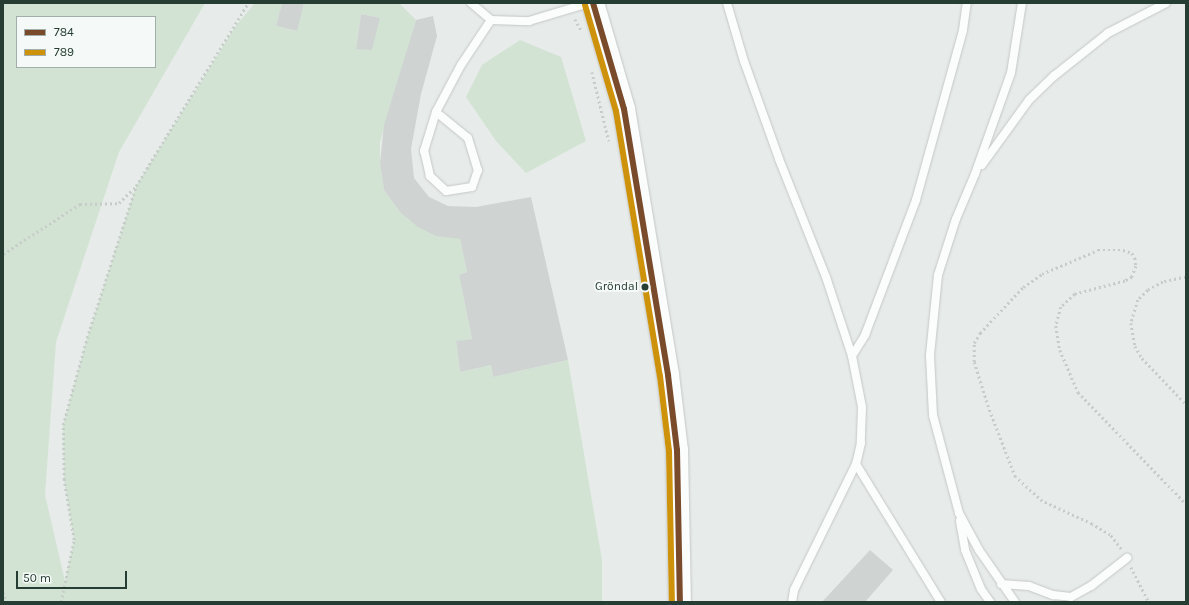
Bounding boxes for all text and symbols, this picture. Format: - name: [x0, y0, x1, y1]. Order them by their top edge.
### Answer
- legend: [16, 16, 156, 68]
- text: 784: [54, 25, 74, 39]
- text: 789: [54, 45, 74, 59]
- place label: Gröndal: [595, 280, 638, 294]
- marker: Gröndal: [640, 282, 650, 292]
- scale bar: [18, 563, 129, 589]
- text: 50 m: [23, 571, 51, 585]

